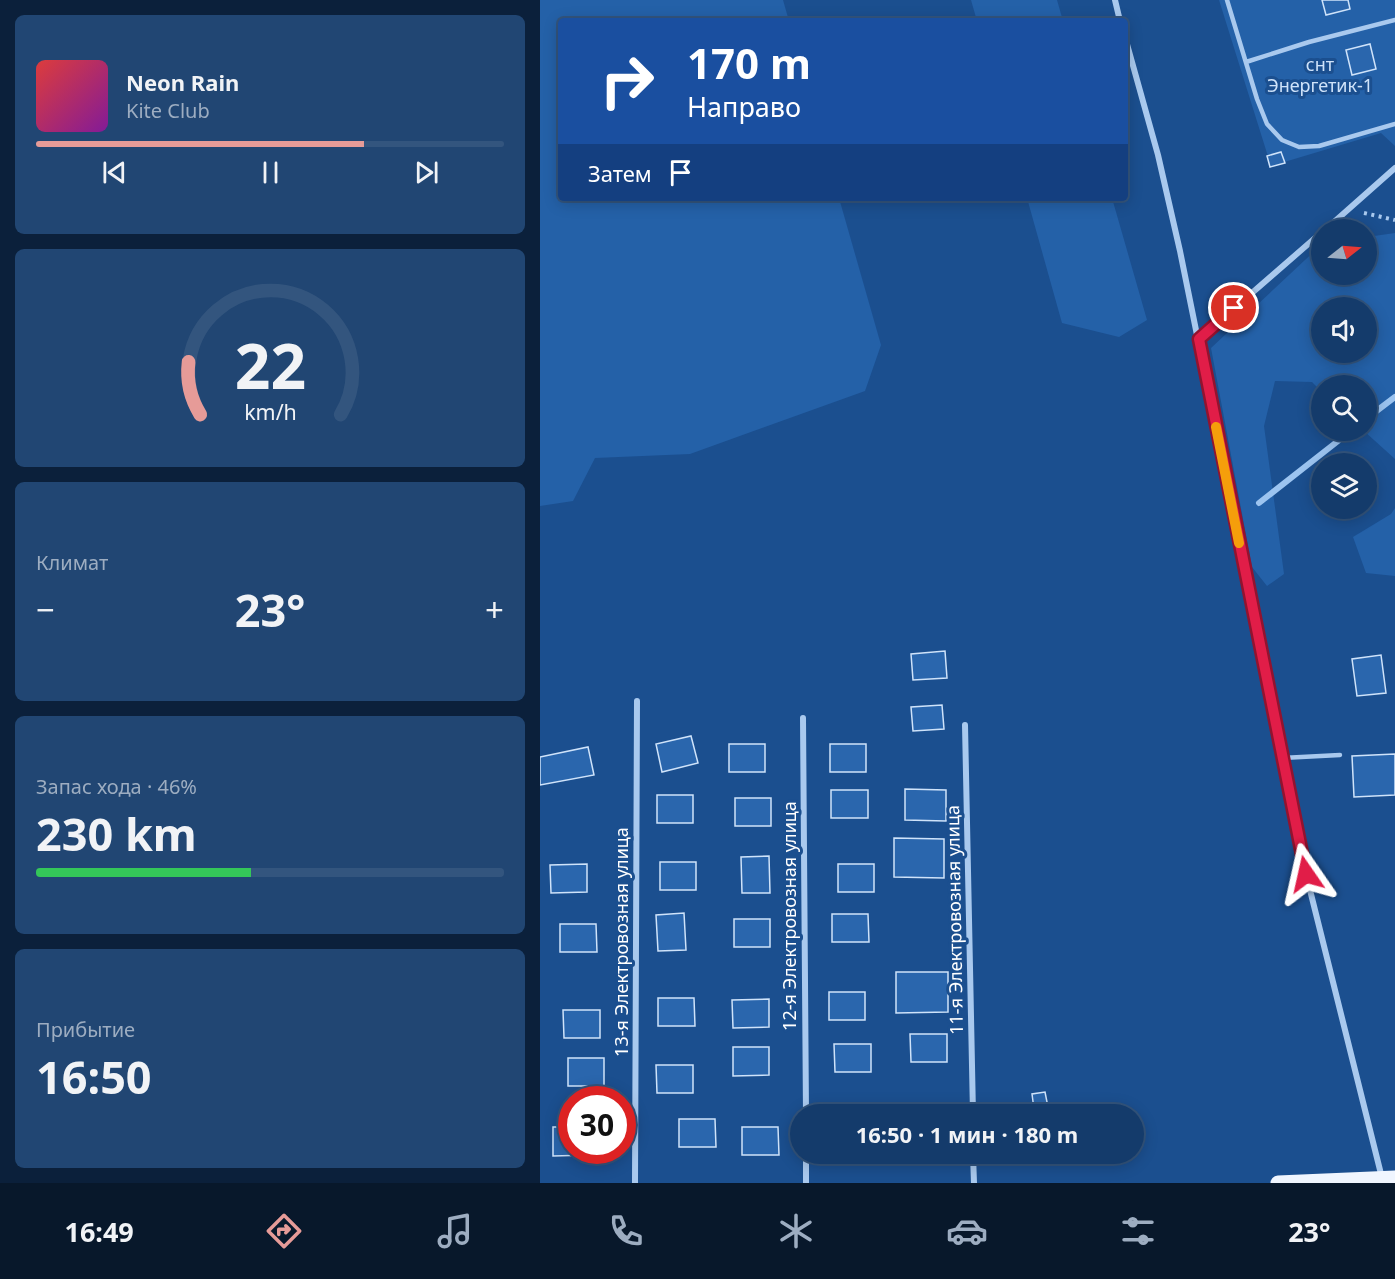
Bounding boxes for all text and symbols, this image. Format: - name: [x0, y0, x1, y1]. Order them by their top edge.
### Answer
- text: 170 m: [687, 34, 811, 91]
- icon: right: [588, 42, 666, 120]
- park label: снт Энергетик-1: [1267, 52, 1373, 97]
- text: Neon Rain: [126, 67, 239, 97]
- text: Направо: [687, 88, 801, 125]
- text: Kite Club: [126, 97, 210, 124]
- icon: previous: [98, 156, 131, 189]
- icon: pause: [254, 156, 287, 189]
- icon: next: [410, 156, 443, 189]
- icon: arrive: [664, 156, 697, 189]
- text: Затем: [588, 158, 652, 188]
- north arrow: [1311, 219, 1377, 285]
- map controls: [1311, 219, 1377, 519]
- pin: [1208, 282, 1259, 333]
- icon: arrive: [1217, 291, 1250, 324]
- button: sound: [1311, 297, 1377, 363]
- text: 22: [234, 322, 306, 407]
- button: search: [1311, 375, 1377, 441]
- text: km/h: [244, 397, 296, 426]
- button: layers: [1311, 453, 1377, 519]
- text: Климат: [36, 549, 108, 576]
- text: 23°: [235, 579, 305, 640]
- text: −: [36, 587, 55, 632]
- text: +: [485, 587, 504, 632]
- text: Запас хода · 46%: [36, 773, 197, 800]
- street label: 12-я Электровозная улица: [777, 801, 801, 1031]
- text: 230 km: [36, 803, 197, 864]
- street label: 11-я Электровозная улица: [940, 805, 968, 1035]
- street label: 13-я Электровозная улица: [609, 827, 633, 1057]
- position arrow: [1274, 842, 1338, 906]
- text: Прибытие: [36, 1016, 135, 1043]
- text: 16:50: [36, 1046, 152, 1107]
- speed limit sign: 30: [558, 1086, 636, 1164]
- text: 16:50 · 1 мин · 180 m: [856, 1119, 1078, 1149]
- icon: directions: [263, 1210, 305, 1252]
- icon: music: [434, 1210, 476, 1252]
- icon: phone: [605, 1210, 647, 1252]
- icon: climate: [775, 1210, 817, 1252]
- icon: car: [946, 1210, 988, 1252]
- icon: filters: [1117, 1210, 1159, 1252]
- text: 16:49: [64, 1213, 134, 1250]
- text: 23°: [1288, 1213, 1331, 1250]

